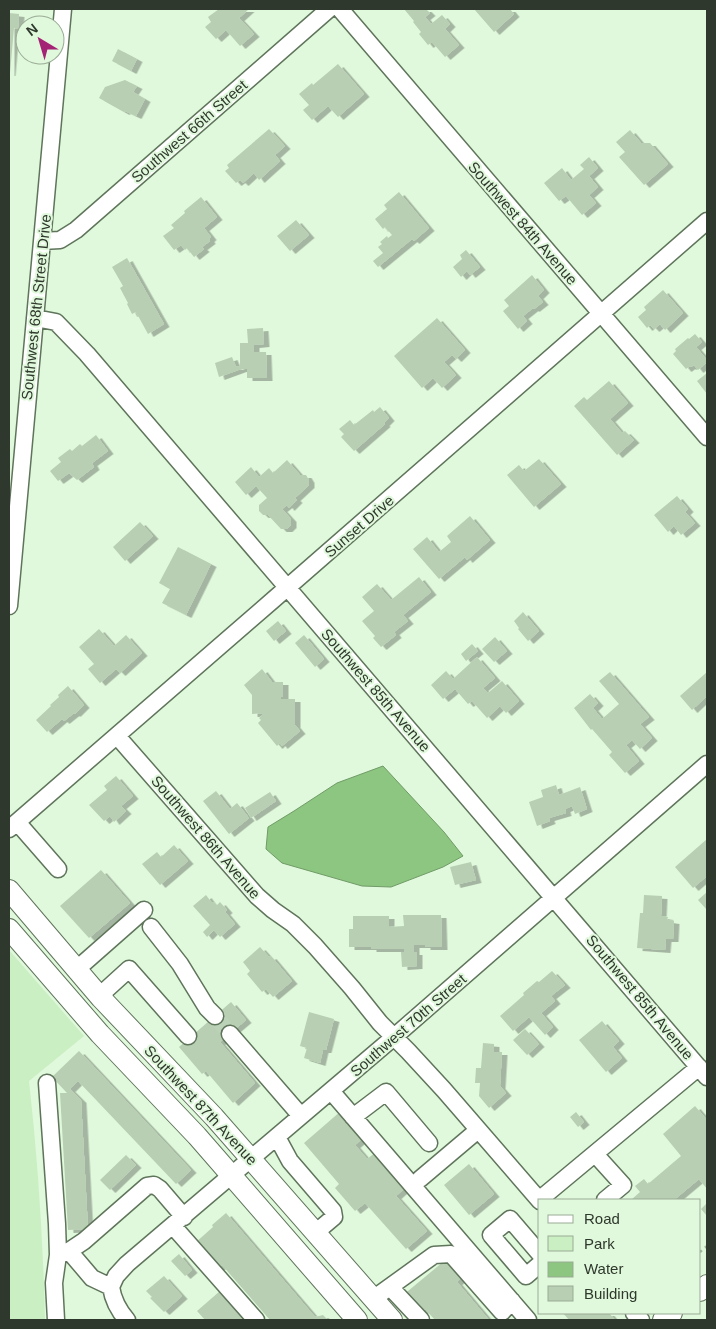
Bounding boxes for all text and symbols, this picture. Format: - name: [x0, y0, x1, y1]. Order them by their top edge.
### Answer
- north arrow: [15, 15, 65, 65]
- text: N: [23, 20, 41, 39]
- street label: Southwest 66th Street: [128, 76, 251, 186]
- street label: Southwest 84th Avenue: [465, 158, 581, 288]
- street label: Southwest 68th Street Drive: [18, 213, 54, 401]
- street label: Sunset Drive: [321, 491, 397, 561]
- street label: Southwest 85th Avenue: [318, 625, 434, 755]
- street label: Southwest 86th Avenue: [148, 772, 264, 902]
- street label: Southwest 85th Avenue: [583, 931, 697, 1063]
- street label: Southwest 70th Street: [347, 970, 470, 1080]
- street label: Southwest 87th Avenue: [141, 1042, 261, 1168]
- legend: [538, 1199, 701, 1314]
- text: Road: [584, 1210, 620, 1227]
- text: Park: [584, 1235, 615, 1252]
- text: Water: [584, 1260, 623, 1277]
- text: Building: [584, 1285, 637, 1302]

